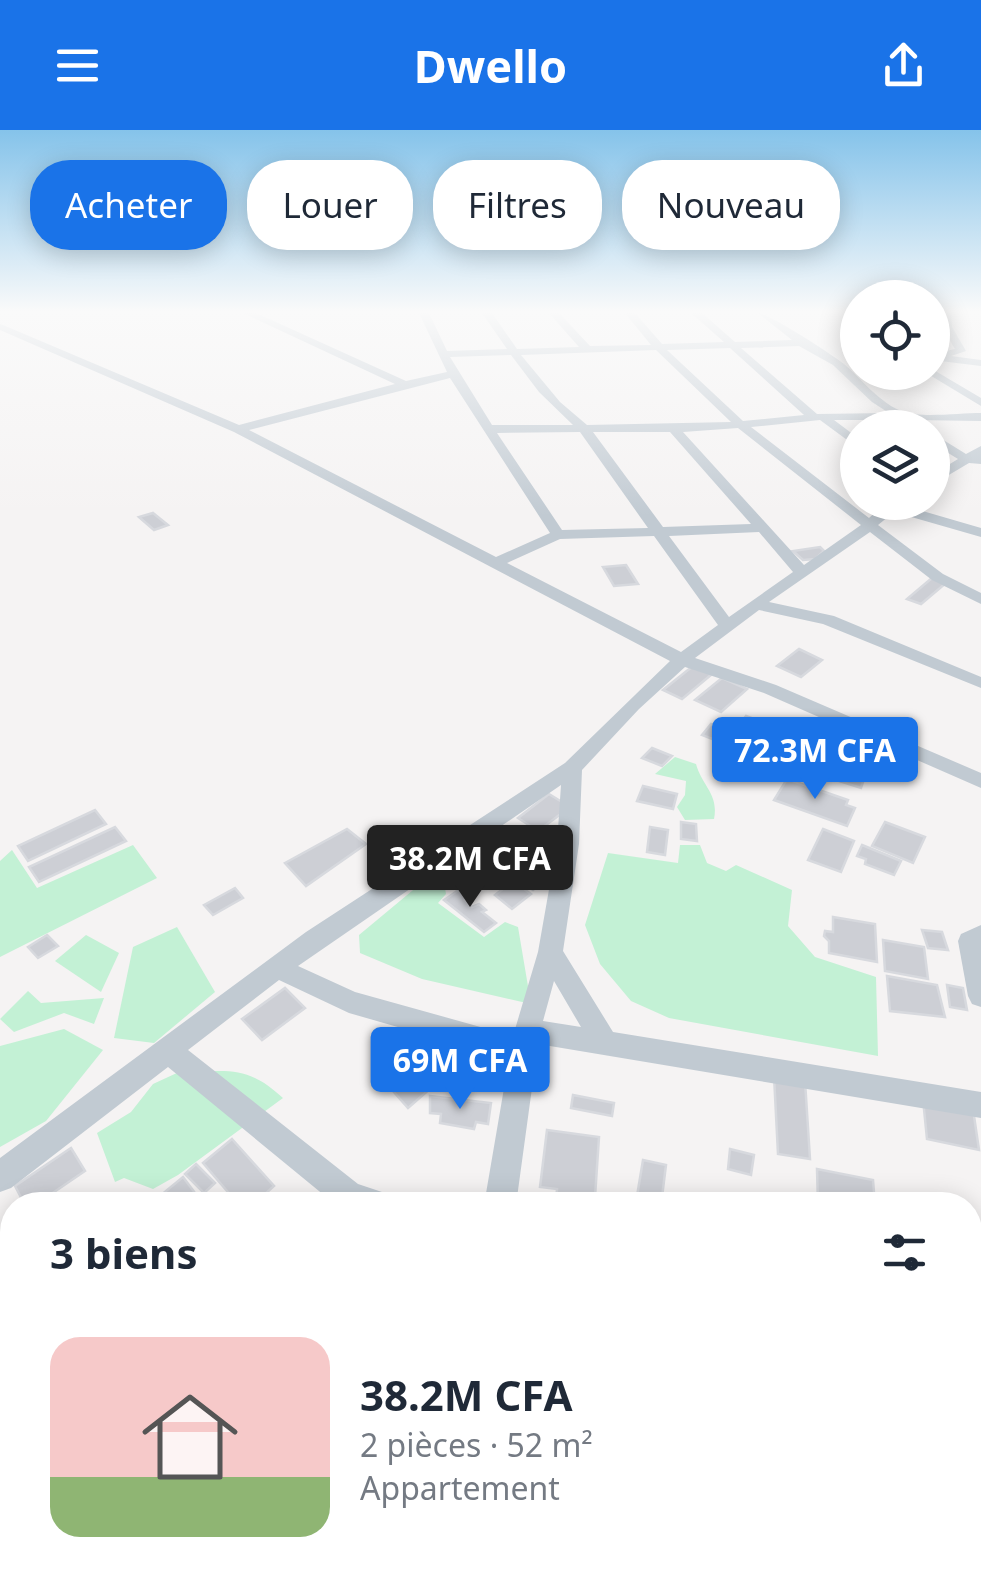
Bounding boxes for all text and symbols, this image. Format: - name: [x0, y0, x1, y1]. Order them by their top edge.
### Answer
- text: Dwello: [414, 35, 567, 96]
- icon: menu: [50, 38, 105, 93]
- icon: share: [876, 38, 931, 93]
- chip: Acheter: [30, 160, 227, 250]
- chip: Louer: [247, 160, 413, 250]
- chip: Filtres: [433, 160, 602, 250]
- chip: Nouveau: [622, 160, 840, 250]
- map controls: [840, 280, 950, 520]
- button: locate: [840, 280, 950, 390]
- button: layers: [840, 410, 950, 520]
- pin: 72.3M CFA: [701, 717, 929, 802]
- text: 72.3M CFA: [734, 728, 896, 771]
- pin: 38.2M CFA: [356, 825, 584, 910]
- text: 38.2M CFA: [389, 836, 551, 879]
- pin: 69M CFA: [368, 1027, 552, 1112]
- text: 69M CFA: [393, 1038, 527, 1081]
- text: 3 biens: [50, 1224, 198, 1281]
- icon: filters: [877, 1225, 932, 1280]
- text: 38.2M CFA: [360, 1366, 573, 1423]
- icon: home: [130, 1377, 250, 1497]
- text: 2 pièces · 52 m²: [360, 1423, 593, 1466]
- text: Appartement: [360, 1466, 560, 1509]

